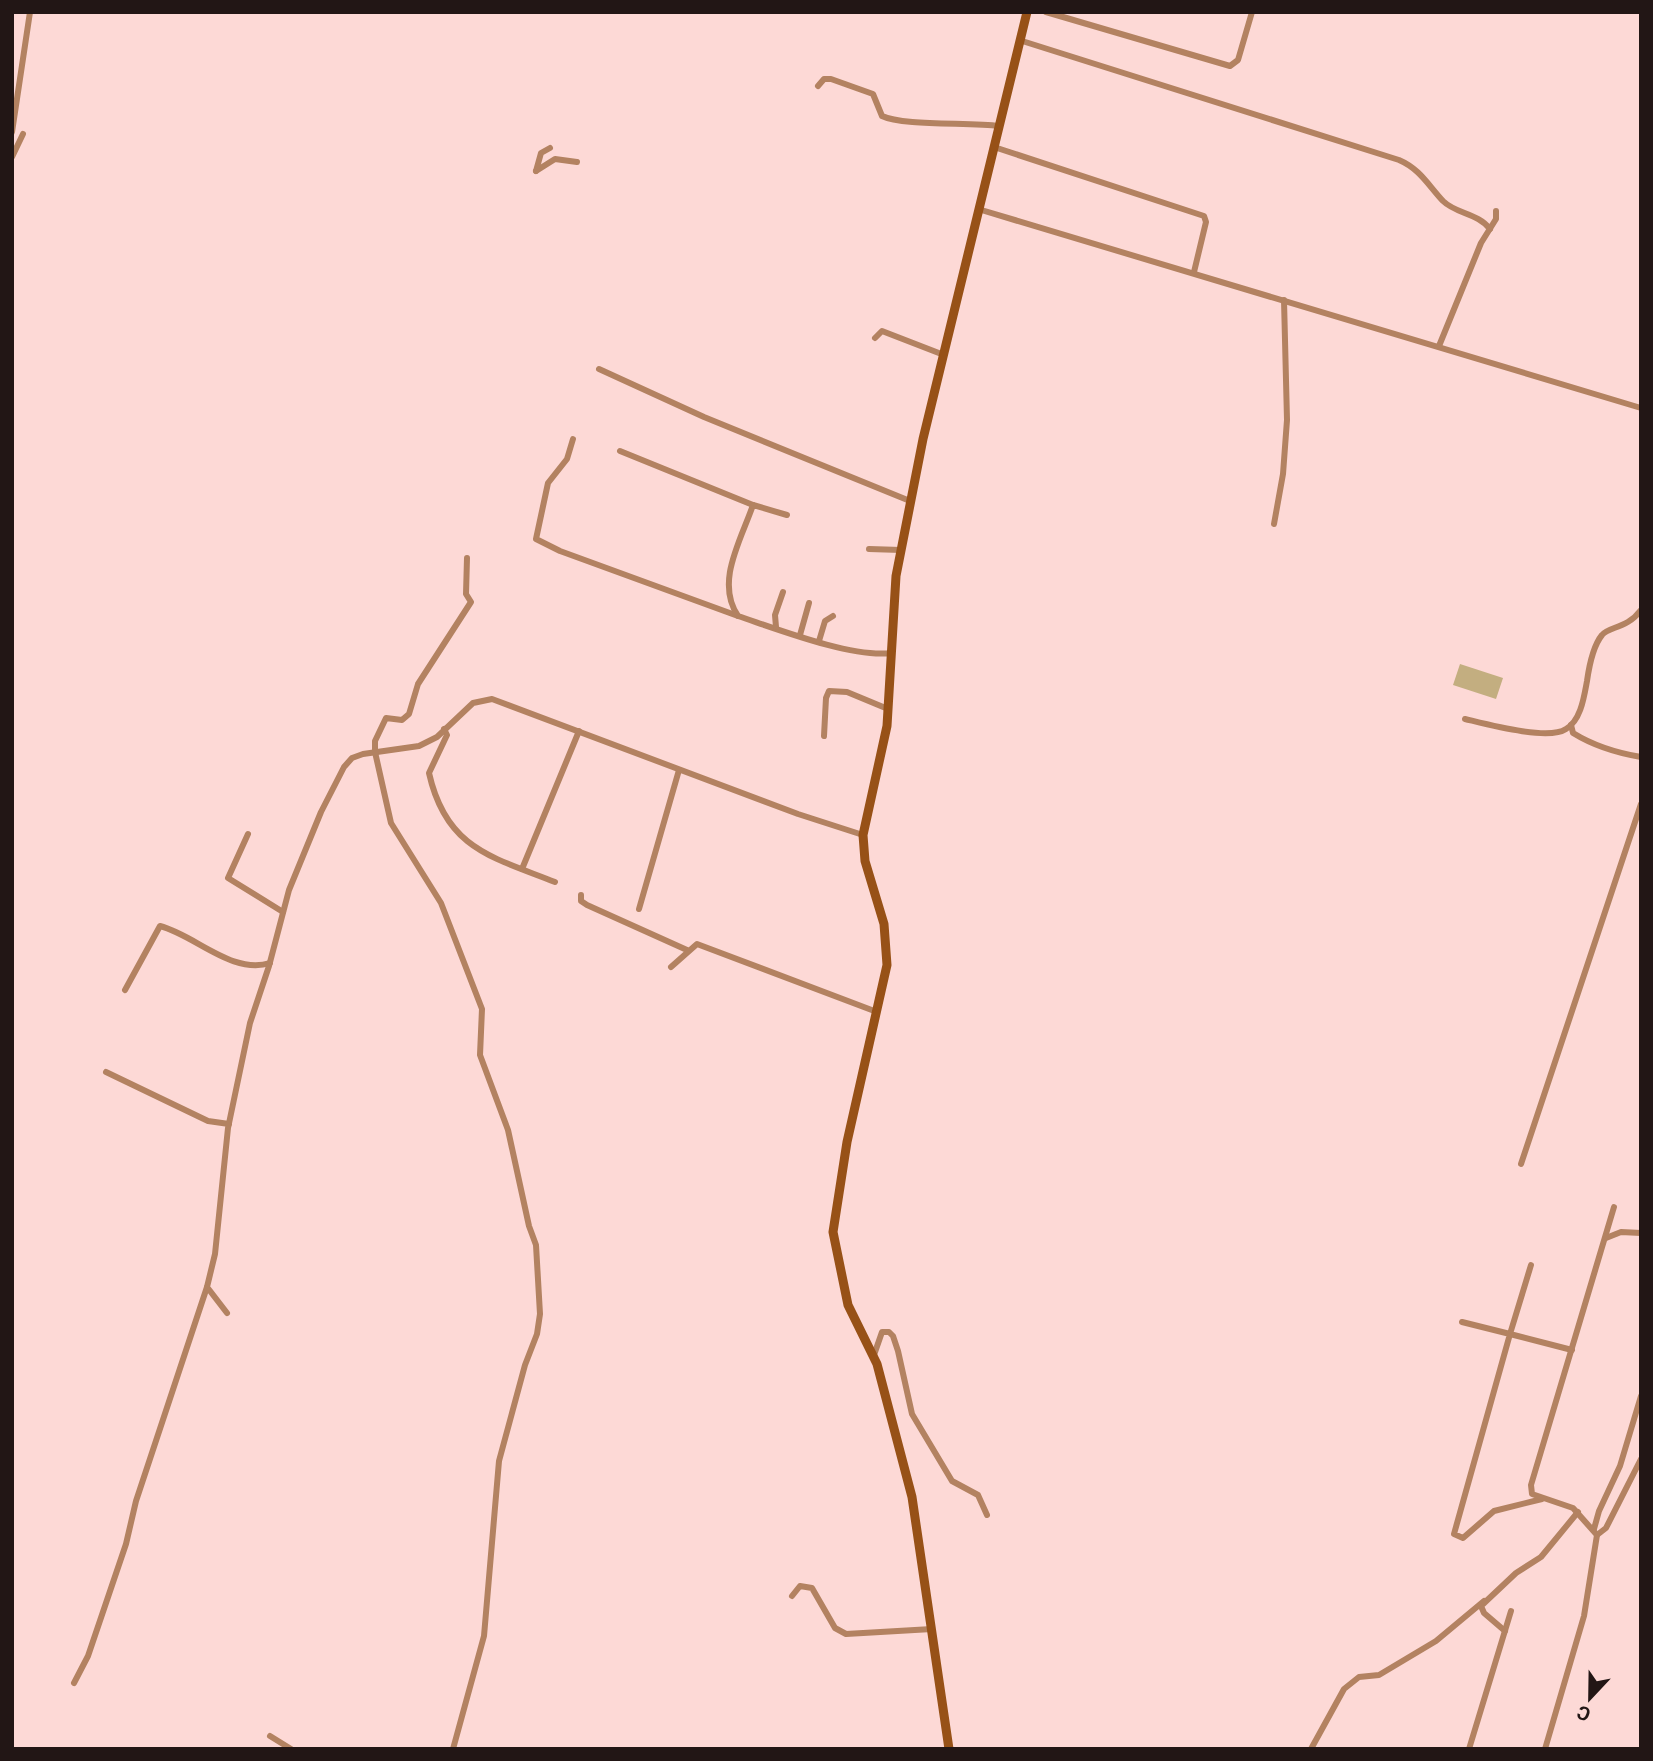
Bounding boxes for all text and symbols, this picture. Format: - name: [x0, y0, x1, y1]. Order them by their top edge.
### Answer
- north arrow: [1555, 1663, 1625, 1733]
- text: С: [1574, 1700, 1594, 1726]

